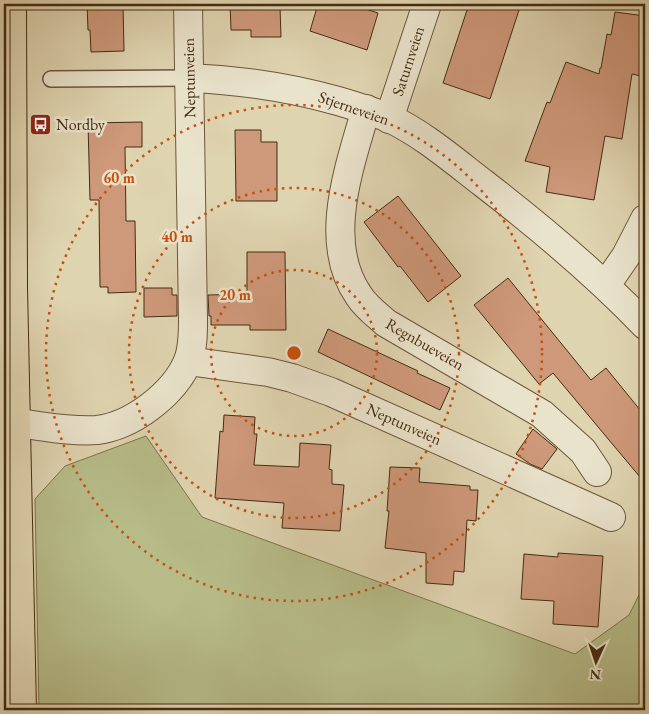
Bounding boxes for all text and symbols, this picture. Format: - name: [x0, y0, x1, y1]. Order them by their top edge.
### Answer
- street label: Saturnveien: [387, 23, 429, 99]
- street label: Neptunveien: [178, 37, 200, 118]
- street label: Stjerneveien: [316, 86, 393, 130]
- bus stop icon: Nordby: [28, 112, 52, 136]
- place label: Nordby: [56, 114, 106, 135]
- text: 60 m: [103, 168, 135, 187]
- text: 40 m: [161, 227, 193, 246]
- text: 20 m: [219, 285, 251, 304]
- street label: Regnbueveien: [382, 313, 469, 375]
- centre of rings: [285, 344, 303, 362]
- street label: Neptunveien: [363, 398, 445, 450]
- north arrow: [572, 636, 622, 686]
- text: N: [589, 666, 601, 684]

